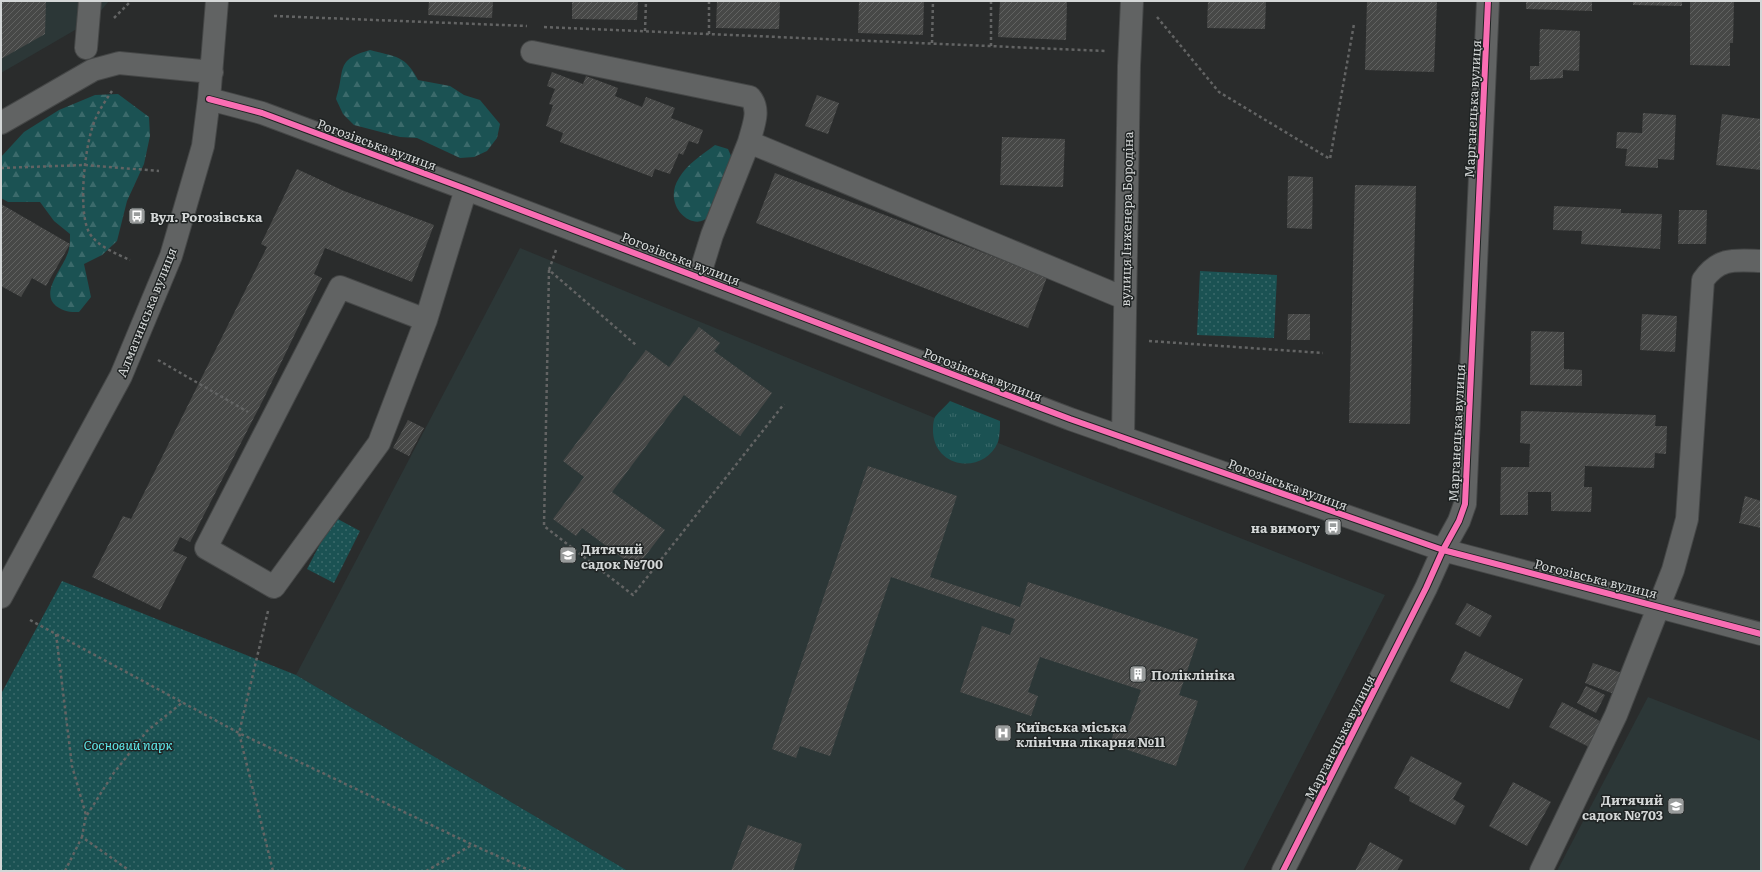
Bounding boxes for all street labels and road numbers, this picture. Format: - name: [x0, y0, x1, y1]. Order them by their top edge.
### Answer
- street label: Марганецька вулиця: [1459, 39, 1485, 179]
- street label: Рогозівська вулиця: [315, 114, 440, 175]
- street label: вулиця Інженера Бородіна: [1115, 131, 1137, 307]
- street label: Рогозівська вулиця: [619, 227, 743, 290]
- street label: Алматинська вулиця: [111, 244, 181, 380]
- street label: Рогозівська вулиця: [921, 343, 1045, 406]
- street label: Марганецька вулиця: [1443, 363, 1469, 503]
- street label: Рогозівська вулиця: [1226, 454, 1351, 515]
- street label: Рогозівська вулиця: [1533, 554, 1660, 603]
- street label: Марганецька вулиця: [1299, 671, 1379, 803]

